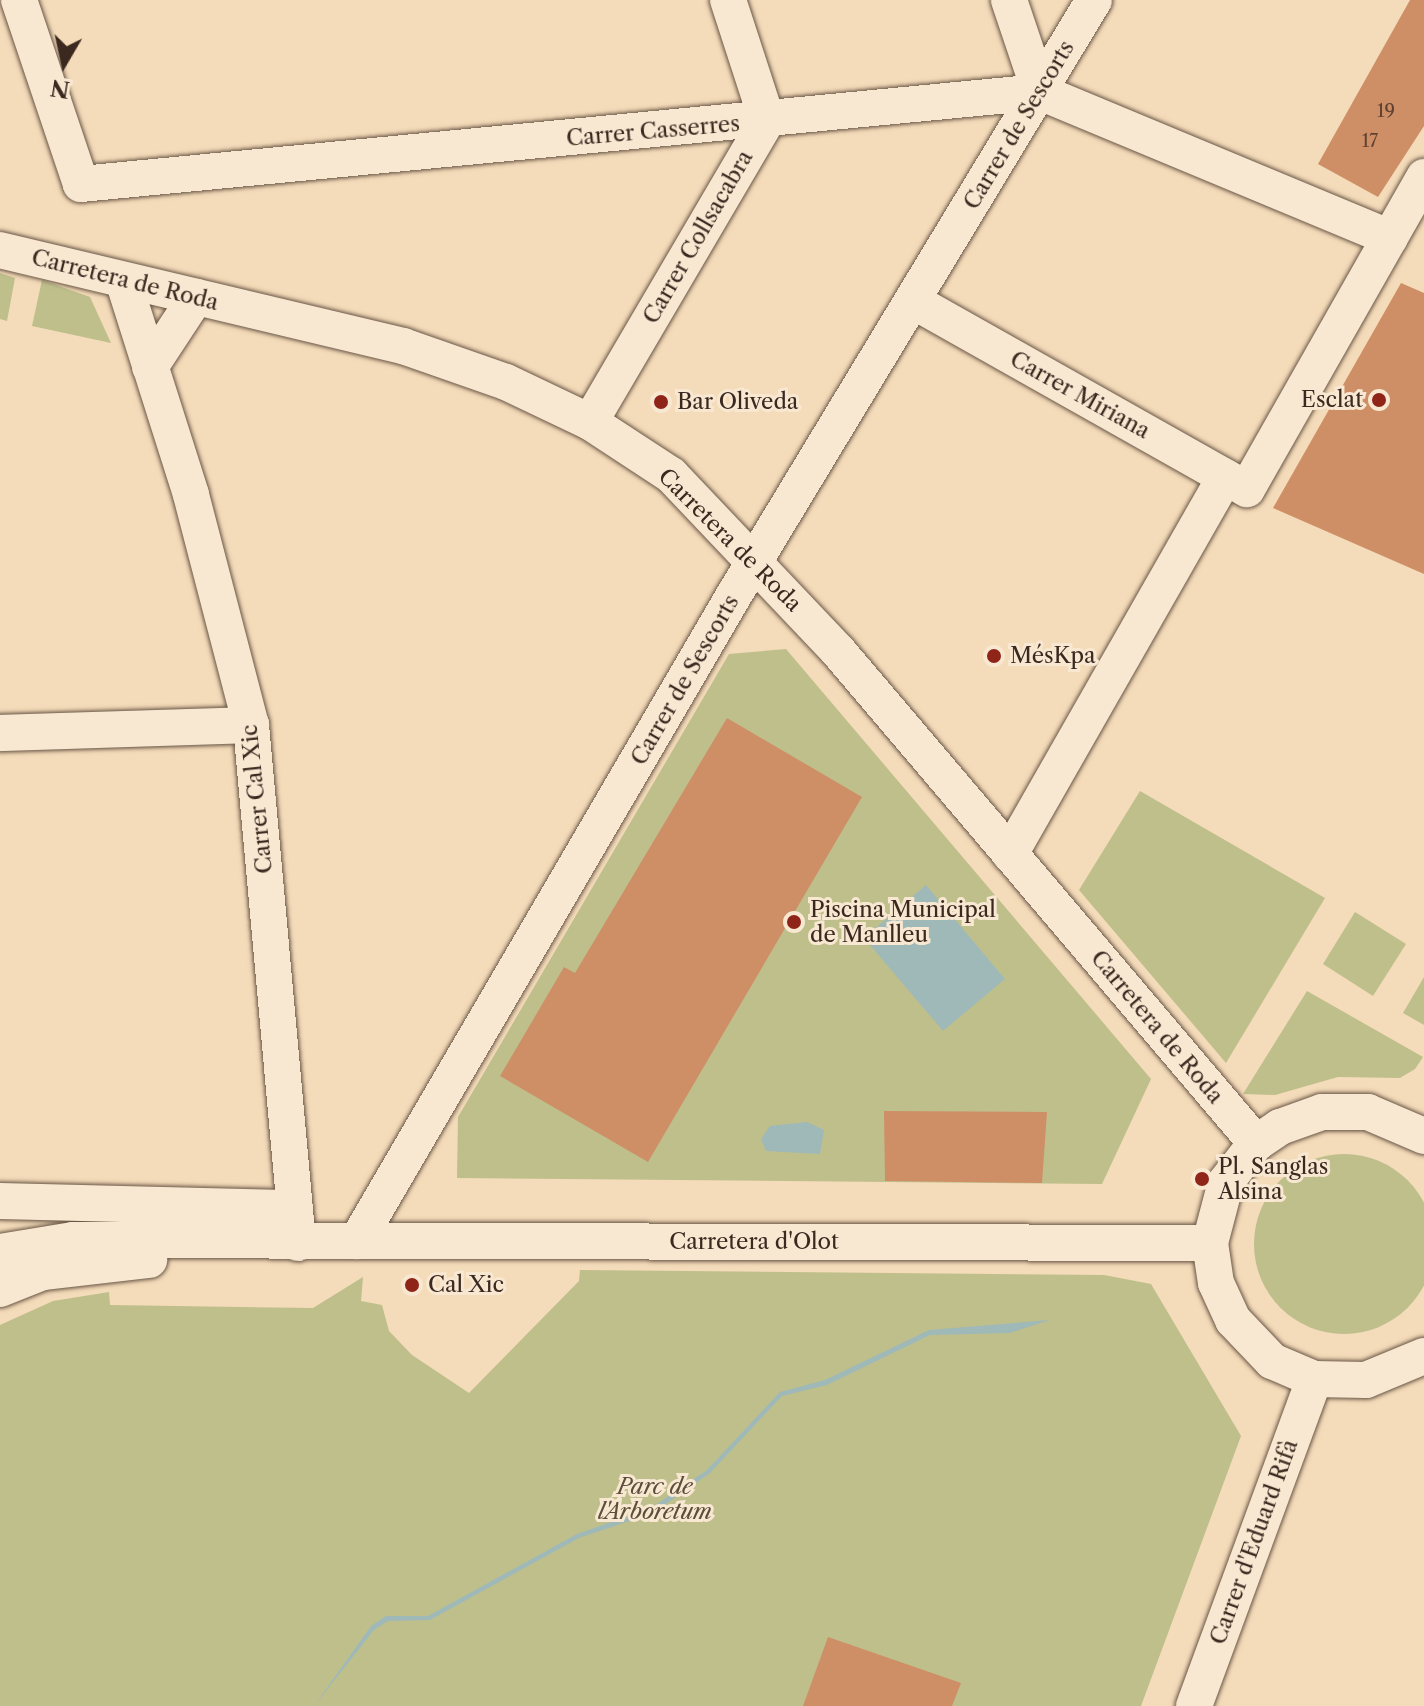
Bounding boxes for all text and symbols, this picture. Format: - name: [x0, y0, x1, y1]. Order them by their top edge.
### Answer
- north arrow: [24, 24, 104, 104]
- street label: Carrer de Sescorts: [958, 36, 1080, 214]
- text: N: [49, 73, 72, 103]
- house number: 19: [1377, 100, 1395, 122]
- street label: Carrer Casserres: [565, 110, 741, 152]
- house number: 17: [1362, 130, 1378, 152]
- street label: Carrer Collsacabra: [638, 145, 758, 329]
- street label: Carretera de Roda: [29, 244, 221, 316]
- street label: Carrer Miriana: [1005, 346, 1155, 444]
- place label: Esclat: [1301, 387, 1363, 413]
- place label: Bar Oliveda: [677, 389, 799, 415]
- marker: Esclat: [1370, 391, 1388, 409]
- marker: Bar Oliveda: [652, 393, 670, 411]
- street label: Carretera de Roda: [653, 463, 807, 617]
- street label: Carrer de Sescorts: [625, 590, 745, 770]
- place label: MésKpa: [1010, 643, 1096, 669]
- marker: MésKpa: [985, 647, 1003, 665]
- street label: Carrer Cal Xic: [236, 723, 278, 875]
- place label: Piscina Municipal de Manlleu: [810, 896, 996, 948]
- marker: Piscina Municipal de Manlleu: [785, 913, 803, 931]
- street label: Carretera de Roda: [1085, 945, 1229, 1109]
- place label: Pl. Sanglas Alsina: [1218, 1153, 1328, 1204]
- marker: Pl. Sanglas Alsina: [1193, 1170, 1211, 1188]
- street label: Carretera d'Olot: [669, 1229, 839, 1255]
- place label: Cal Xic: [428, 1272, 505, 1298]
- marker: Cal Xic: [403, 1276, 421, 1294]
- street label: Carrer d'Eduard Rifà: [1205, 1436, 1303, 1648]
- park label: Parc de l'Arboretum: [598, 1473, 712, 1524]

